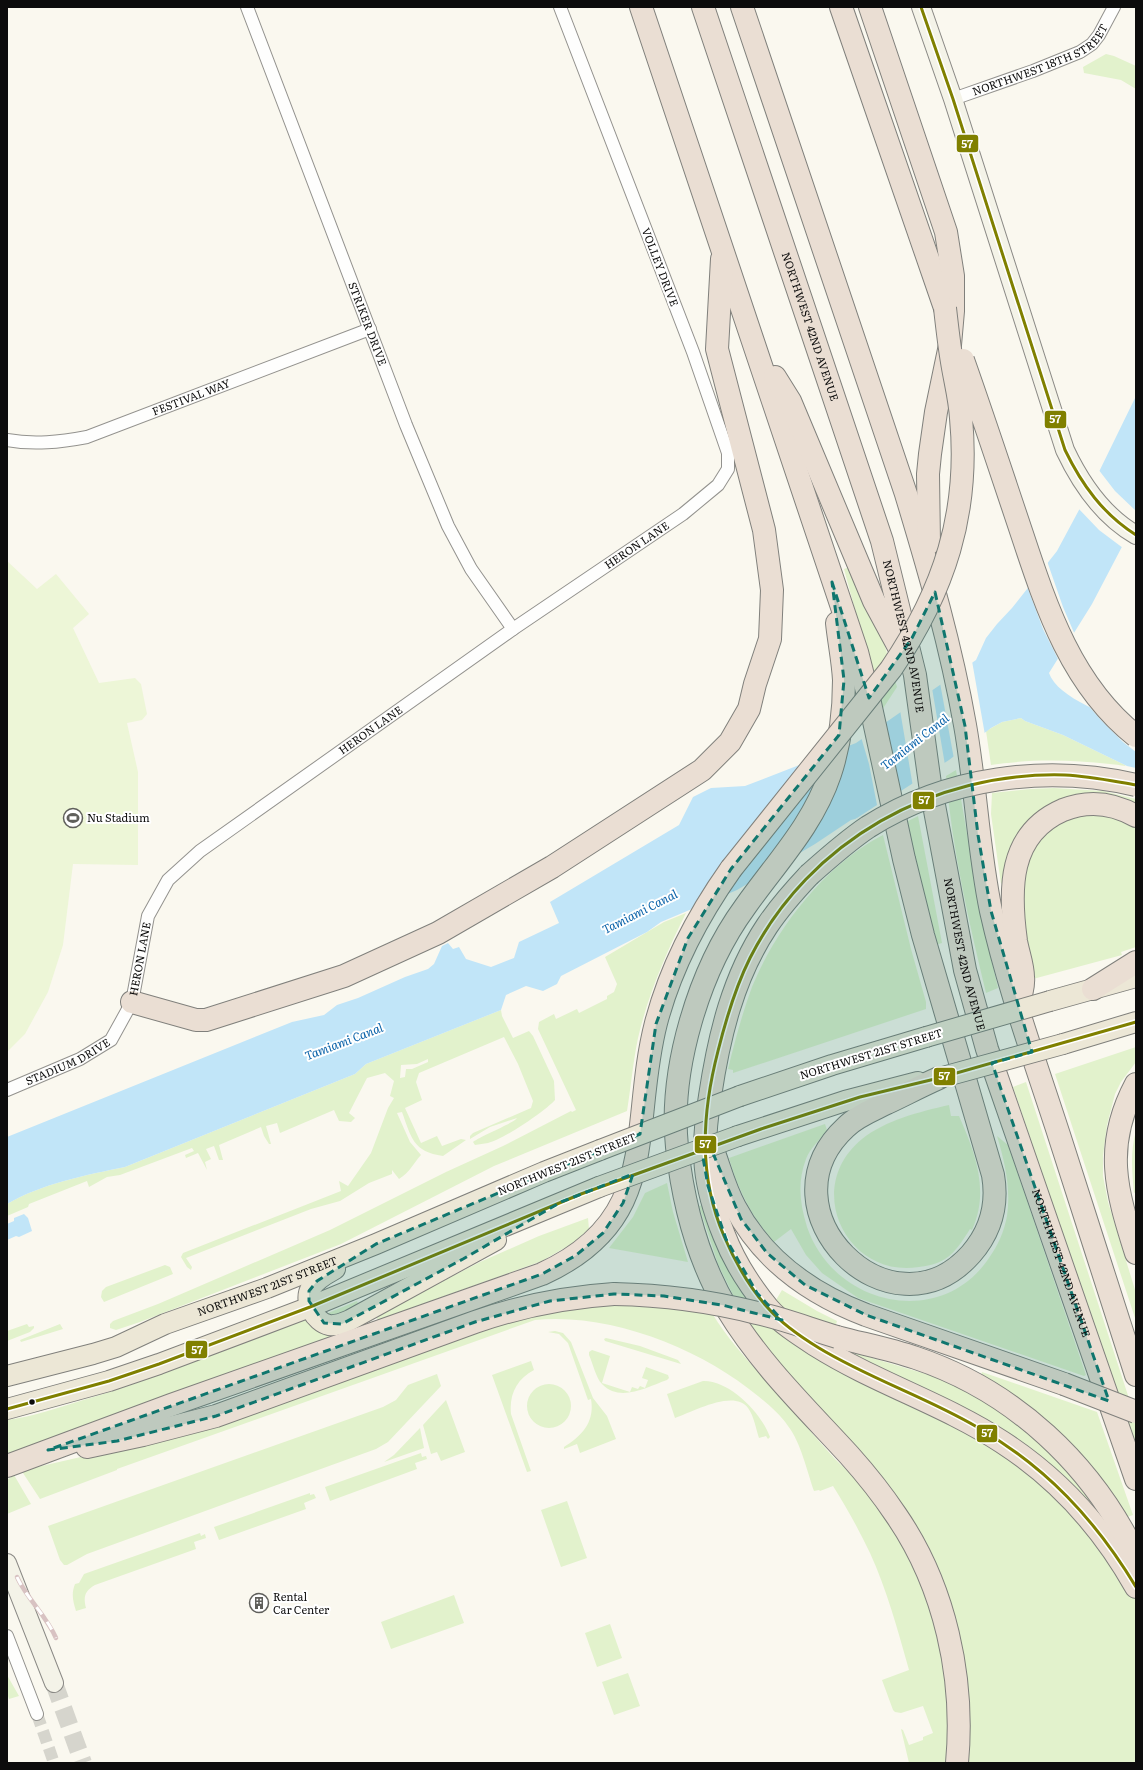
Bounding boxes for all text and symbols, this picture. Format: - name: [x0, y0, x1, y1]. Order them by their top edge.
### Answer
- street label: NORTHWEST 18TH STREET: [970, 20, 1111, 99]
- line badge: 57: [956, 134, 979, 153]
- text: 57: [961, 135, 973, 151]
- street label: VOLLEY DRIVE: [639, 225, 683, 308]
- street label: NORTHWEST 42ND AVENUE: [779, 250, 843, 403]
- street label: STRIKER DRIVE: [345, 279, 392, 368]
- street label: FESTIVAL WAY: [149, 374, 232, 418]
- line badge: 57: [1044, 410, 1067, 429]
- text: 57: [1049, 410, 1061, 426]
- street label: HERON LANE: [601, 517, 672, 572]
- street label: NORTHWEST 42ND AVENUE: [880, 558, 929, 714]
- street label: HERON LANE: [335, 701, 405, 757]
- water label: Tamiami Canal: [876, 708, 953, 774]
- line badge: 57: [912, 791, 935, 810]
- text: 57: [918, 791, 930, 807]
- sports icon: Nu Stadium: [62, 807, 84, 829]
- place label: Nu Stadium: [87, 809, 150, 825]
- street label: NORTHWEST 42ND AVENUE: [941, 876, 990, 1032]
- water label: Tamiami Canal: [599, 884, 681, 938]
- street label: HERON LANE: [124, 920, 154, 997]
- water label: Tamiami Canal: [302, 1018, 386, 1064]
- street label: NORTHWEST 21ST STREET: [797, 1024, 944, 1082]
- street label: STADIUM DRIVE: [23, 1034, 113, 1088]
- line badge: 57: [933, 1067, 956, 1086]
- text: 57: [938, 1067, 950, 1083]
- street label: NORTHWEST 21ST STREET: [495, 1128, 638, 1198]
- line badge: 57: [694, 1135, 717, 1154]
- text: 57: [699, 1135, 711, 1151]
- street label: NORTHWEST 42ND AVENUE: [1029, 1186, 1095, 1339]
- street label: NORTHWEST 21ST STREET: [195, 1251, 339, 1319]
- line badge: 57: [185, 1340, 208, 1359]
- text: 57: [191, 1341, 203, 1357]
- unlabelled marker: [27, 1397, 37, 1407]
- line badge: 57: [976, 1424, 998, 1443]
- text: 57: [981, 1424, 993, 1440]
- place label: Rental Car Center: [273, 1588, 330, 1617]
- building icon: Rental Car Center: [248, 1592, 270, 1614]

